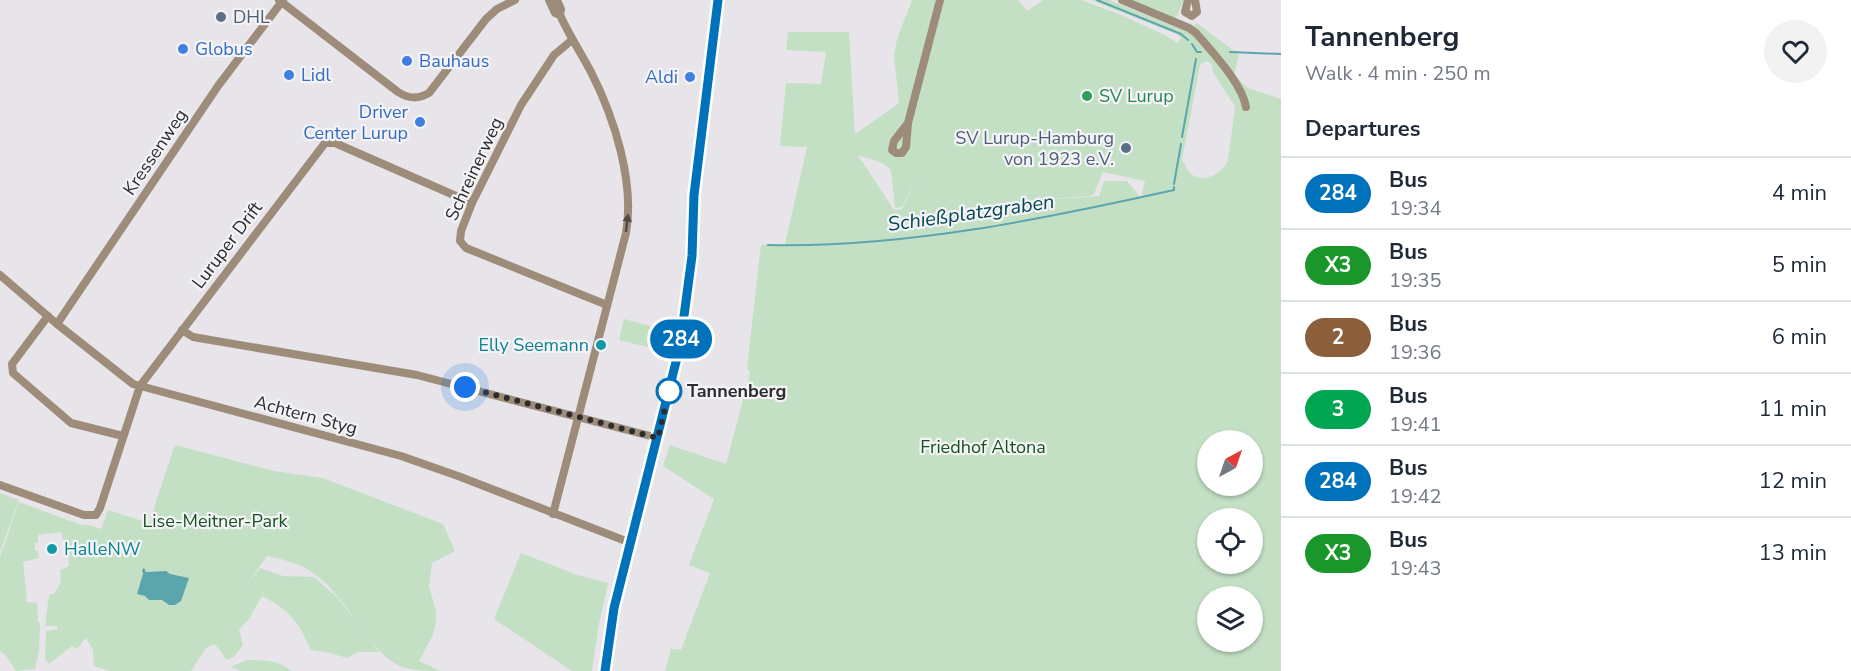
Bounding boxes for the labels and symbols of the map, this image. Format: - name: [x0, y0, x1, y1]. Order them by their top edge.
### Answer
- place label: DHL: [233, 5, 270, 29]
- marker: DHL: [214, 10, 228, 24]
- place label: Globus: [195, 37, 253, 61]
- marker: Globus: [176, 42, 190, 56]
- place label: Bauhaus: [419, 49, 489, 73]
- marker: Bauhaus: [400, 54, 414, 68]
- place label: Lidl: [301, 63, 331, 87]
- place label: Aldi: [645, 65, 678, 89]
- marker: Lidl: [282, 68, 296, 82]
- marker: Aldi: [683, 70, 697, 84]
- place label: SV Lurup: [1099, 84, 1174, 108]
- marker: SV Lurup: [1080, 89, 1094, 103]
- place label: Driver Center Lurup: [303, 100, 409, 145]
- street label: Kressenweg: [117, 104, 193, 200]
- street label: Schreinerweg: [440, 113, 508, 225]
- marker: Driver Center Lurup: [413, 115, 427, 129]
- place label: SV Lurup-Hamburg von 1923 e.V.: [955, 126, 1114, 171]
- marker: SV Lurup-Hamburg von 1923 e.V.: [1119, 141, 1133, 155]
- water label: Schießplatzgraben: [886, 188, 1056, 238]
- street label: Luruper Drift: [186, 196, 268, 293]
- one-way arrow: [622, 214, 632, 233]
- line badge: 284: [646, 320, 716, 358]
- place label: Elly Seemann: [479, 333, 589, 357]
- marker: Elly Seemann: [594, 338, 608, 352]
- your location: [450, 372, 480, 402]
- marker: Tannenberg: [656, 378, 682, 404]
- place label: Tannenberg: [687, 379, 786, 403]
- street label: Achtern Styg: [252, 390, 360, 440]
- north arrow: [1197, 430, 1263, 496]
- park label: Friedhof Altona: [920, 435, 1046, 459]
- park label: Lise-Meitner-Park: [143, 509, 288, 533]
- place label: HalleNW: [64, 537, 141, 561]
- marker: HalleNW: [45, 542, 59, 556]

